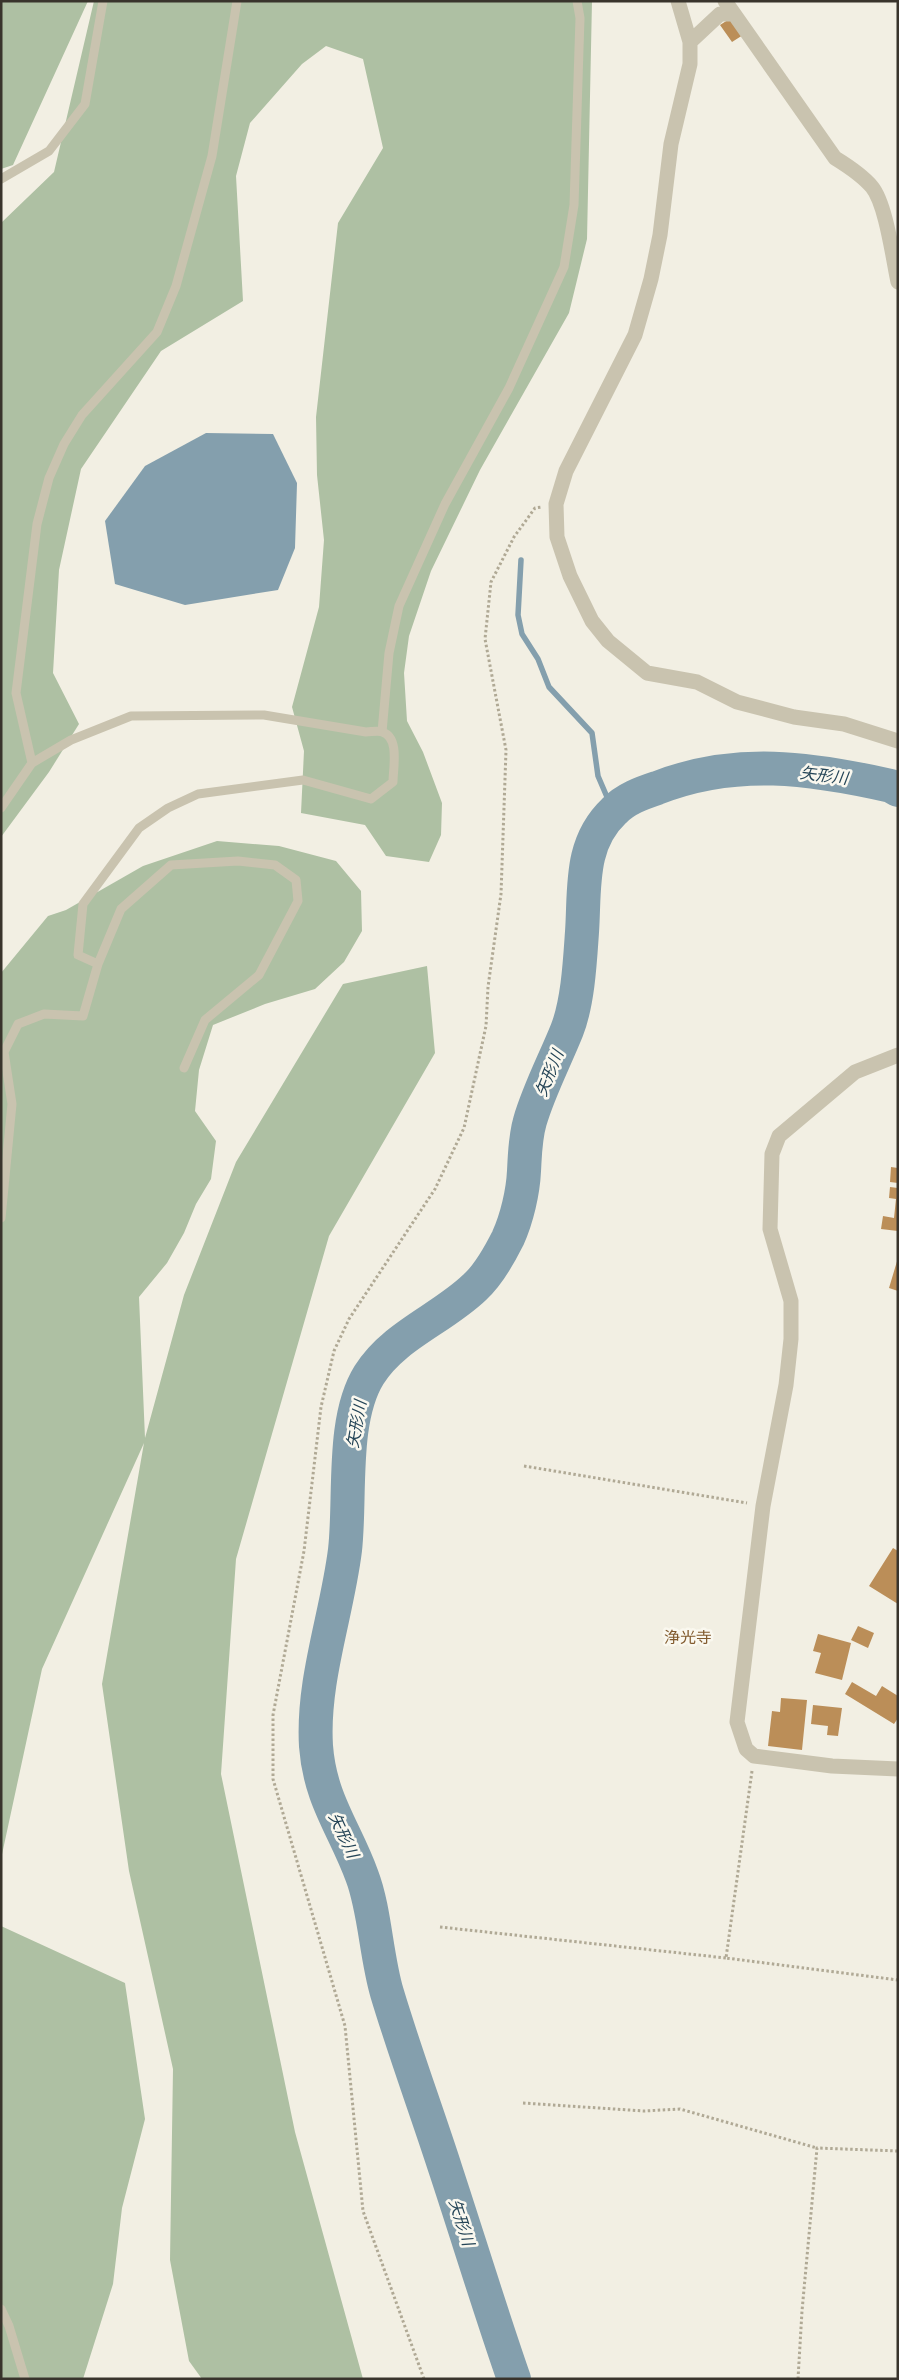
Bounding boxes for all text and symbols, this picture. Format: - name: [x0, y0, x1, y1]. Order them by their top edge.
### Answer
- water label: 矢形川: [799, 762, 851, 790]
- water label: 矢形川: [531, 1045, 570, 1100]
- water label: 矢形川: [342, 1397, 372, 1450]
- district label: 浄光寺: [664, 1627, 712, 1649]
- water label: 矢形川: [323, 1809, 364, 1864]
- water label: 矢形川: [443, 2196, 480, 2250]

